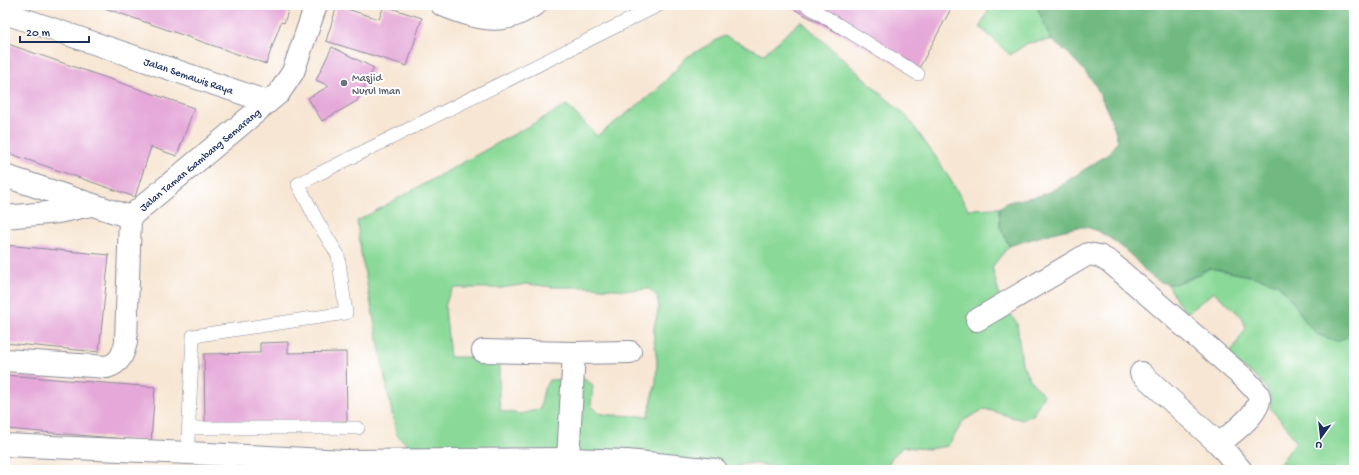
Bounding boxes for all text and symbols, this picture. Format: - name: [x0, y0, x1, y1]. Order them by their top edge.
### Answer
- scale bar: [20, 18, 89, 44]
- text: 20 m: [26, 27, 51, 41]
- street label: Jalan Semawis Raya: [142, 56, 235, 98]
- place label: Masjid Nurul Iman: [352, 73, 401, 98]
- marker: Masjid Nurul Iman: [339, 78, 349, 88]
- street label: Jalan Taman Gambang Semarang: [138, 107, 264, 214]
- north arrow: [1301, 417, 1341, 457]
- text: U: [1314, 438, 1324, 451]

